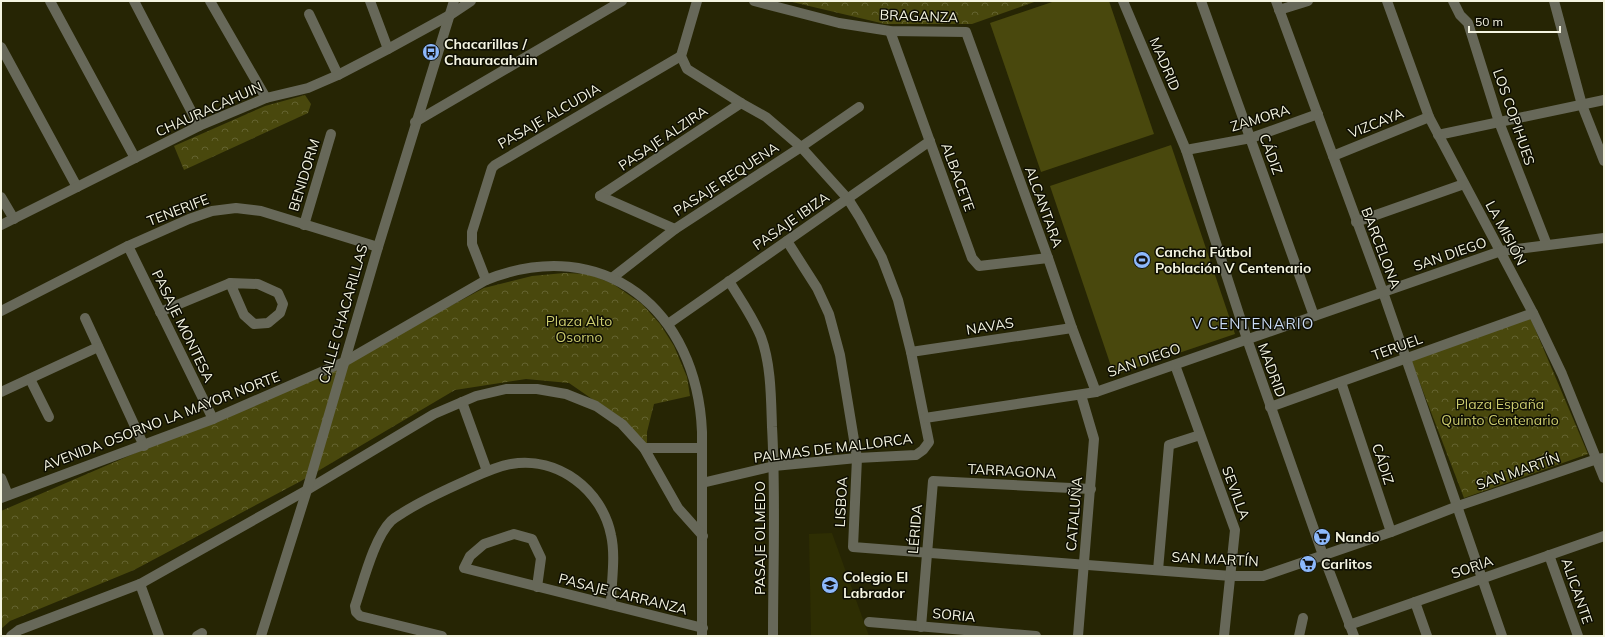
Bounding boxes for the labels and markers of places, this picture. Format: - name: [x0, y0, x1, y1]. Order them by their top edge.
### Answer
- place label: Chacarillas / Chauracahuin: [444, 35, 538, 69]
- bus stop icon: Chacarillas / Chauracahuin: [421, 42, 441, 62]
- place label: Cancha Fútbol Población V Centenario: [1155, 243, 1311, 277]
- sports icon: Cancha Fútbol Población V Centenario: [1132, 250, 1152, 270]
- supermarket icon: Nando: [1312, 527, 1332, 547]
- place label: Nando: [1335, 528, 1380, 546]
- supermarket icon: Carlitos: [1298, 554, 1318, 574]
- place label: Carlitos: [1321, 555, 1372, 573]
- place label: Colegio El Labrador: [843, 568, 908, 602]
- school or university icon: Colegio El Labrador: [820, 575, 840, 595]

